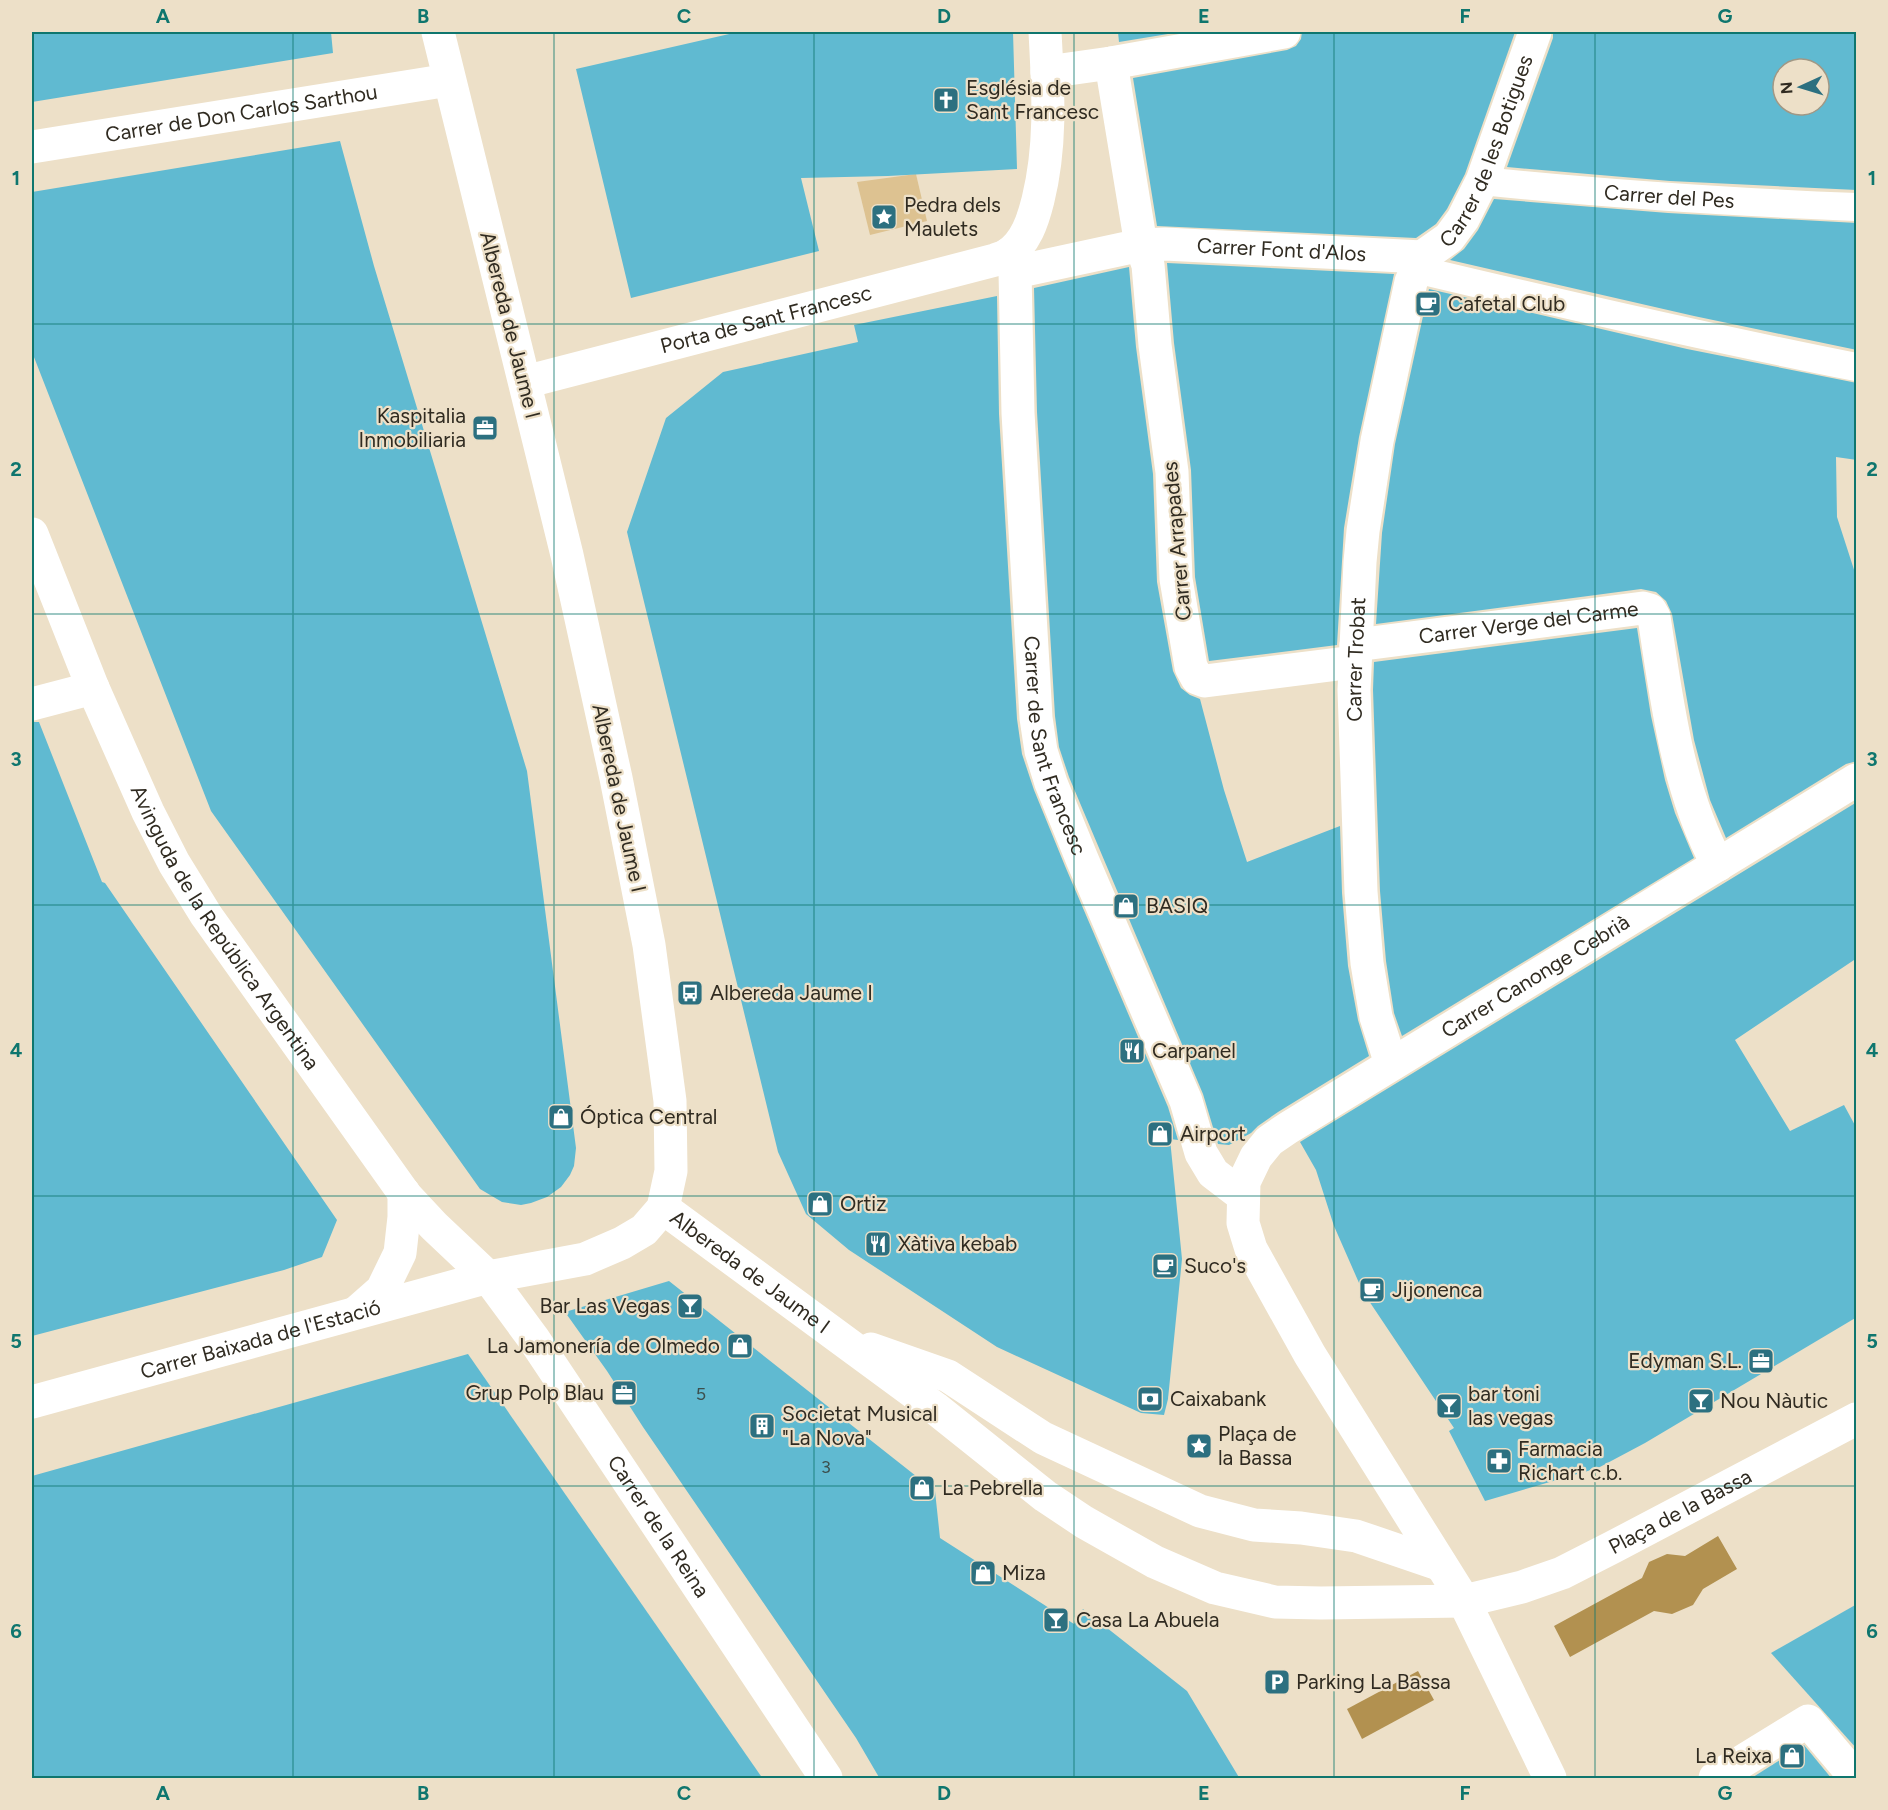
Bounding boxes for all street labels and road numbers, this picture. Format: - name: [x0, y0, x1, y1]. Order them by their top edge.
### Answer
- street label: Carrer de les Botigues: [1435, 52, 1538, 253]
- street label: Carrer de Don Carlos Sarthou: [103, 79, 379, 147]
- street label: Carrer del Pes: [1603, 179, 1735, 213]
- street label: Albereda de Jaume I: [475, 229, 546, 421]
- street label: Carrer Font d'Alos: [1196, 233, 1367, 266]
- street label: Porta de Sant Francesc: [658, 280, 874, 358]
- street label: Carrer Arrapades: [1157, 460, 1196, 622]
- street label: Carrer Verge del Carme: [1417, 596, 1640, 649]
- street label: Carrer Trobat: [1341, 597, 1370, 722]
- street label: Carrer de Sant Francesc: [1019, 635, 1092, 859]
- street label: Albereda de Jaume I: [587, 701, 652, 894]
- street label: Avinguda de la República Argentina: [126, 781, 325, 1074]
- street label: Carrer Canonge Cebrià: [1436, 909, 1634, 1043]
- street label: Albereda de Jaume I: [666, 1205, 835, 1338]
- street label: Carrer Baixada de l'Estació: [137, 1294, 383, 1384]
- street label: Carrer de la Reina: [603, 1450, 715, 1602]
- street label: Plaça de la Bassa: [1604, 1463, 1756, 1559]

